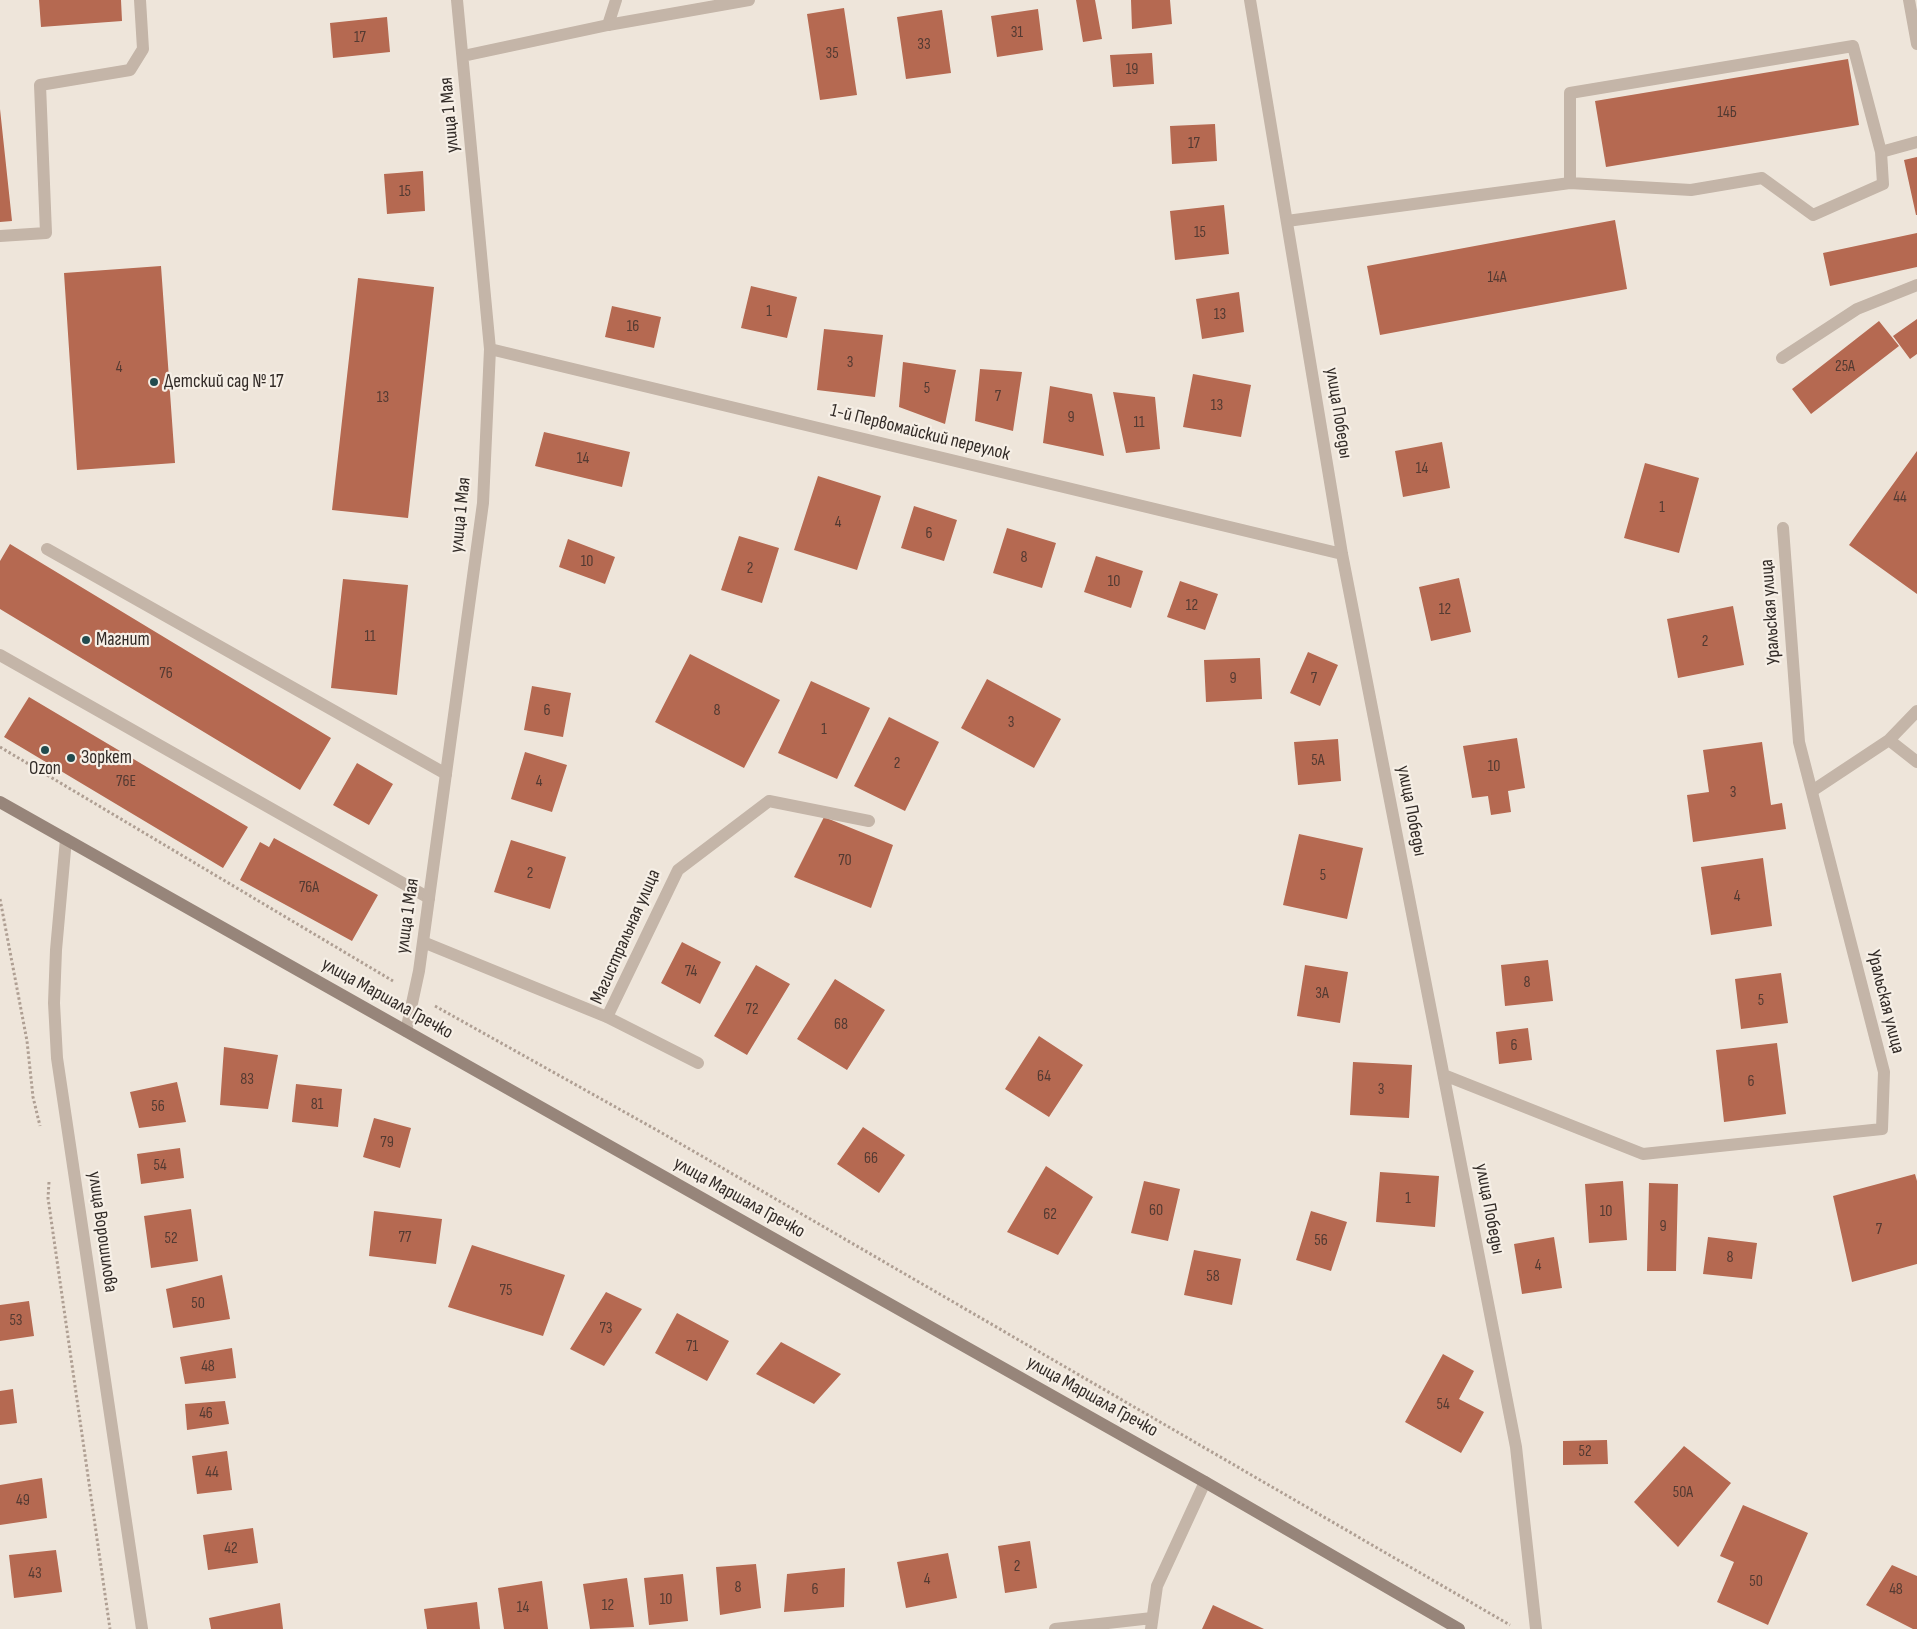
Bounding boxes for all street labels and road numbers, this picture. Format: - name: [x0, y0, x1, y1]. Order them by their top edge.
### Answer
- street label: улица 1 Мая: [435, 76, 465, 154]
- street label: улица Победы: [1320, 366, 1356, 460]
- street label: 1-й Первомайский переулок: [828, 400, 1012, 466]
- street label: улица 1 Мая: [446, 476, 476, 554]
- street label: Уральская улица: [1756, 558, 1786, 666]
- street label: улица Победы: [1391, 764, 1431, 858]
- street label: Магистральная улица: [586, 866, 666, 1008]
- street label: улица 1 Мая: [391, 877, 425, 955]
- street label: Уральская улица: [1861, 948, 1909, 1056]
- street label: улица Маршала Гречко: [317, 953, 457, 1045]
- street label: улица Маршала Гречко: [669, 1152, 809, 1244]
- street label: улица Победы: [1469, 1162, 1509, 1256]
- street label: улица Ворошилова: [82, 1170, 122, 1294]
- street label: улица Маршала Гречко: [1022, 1351, 1162, 1443]

